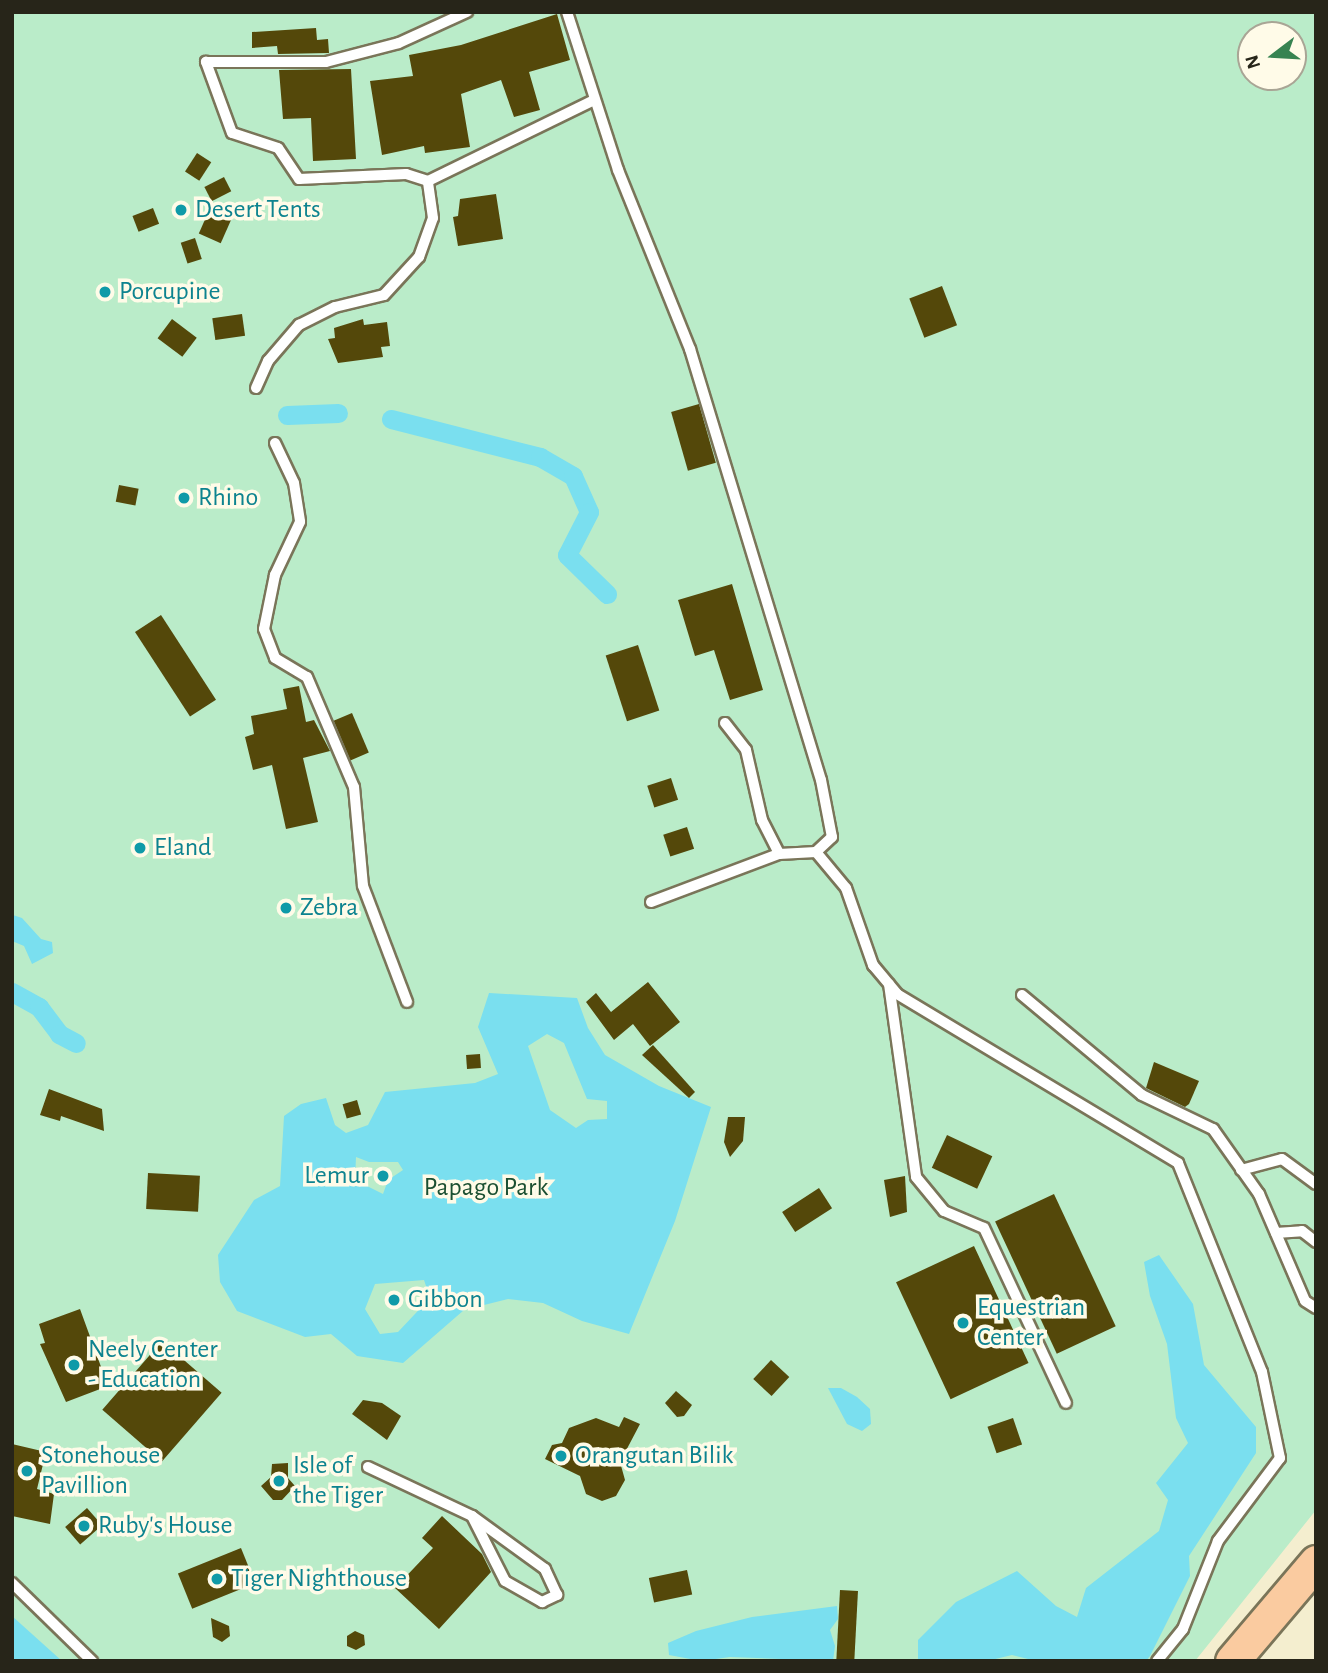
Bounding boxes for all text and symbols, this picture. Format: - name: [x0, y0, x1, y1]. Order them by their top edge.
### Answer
- north arrow: [1237, 21, 1307, 91]
- text: N: [1242, 53, 1264, 71]
- place label: Desert Tents: [195, 194, 321, 226]
- marker: Desert Tents: [173, 202, 189, 218]
- place label: Porcupine: [119, 276, 221, 308]
- marker: Porcupine: [97, 284, 113, 300]
- place label: Rhino: [198, 482, 258, 514]
- marker: Rhino: [176, 490, 192, 506]
- place label: Eland: [154, 832, 212, 864]
- marker: Eland: [132, 840, 148, 856]
- place label: Zebra: [300, 892, 358, 924]
- marker: Zebra: [278, 900, 294, 916]
- place label: Lemur: [304, 1160, 369, 1192]
- marker: Lemur: [375, 1168, 391, 1184]
- park label: Papago Park: [424, 1172, 548, 1204]
- place label: Gibbon: [408, 1284, 483, 1316]
- marker: Gibbon: [386, 1292, 402, 1308]
- place label: Equestrian Center: [977, 1292, 1085, 1354]
- marker: Equestrian Center: [955, 1315, 971, 1331]
- place label: Neely Center - Education: [88, 1334, 218, 1396]
- marker: Neely Center - Education: [66, 1357, 82, 1373]
- place label: Stonehouse Pavillion: [41, 1440, 160, 1502]
- place label: Orangutan Bilik: [575, 1440, 733, 1472]
- marker: Orangutan Bilik: [553, 1448, 569, 1464]
- place label: Isle of the Tiger: [293, 1450, 383, 1512]
- marker: Stonehouse Pavillion: [19, 1463, 35, 1479]
- marker: Isle of the Tiger: [271, 1473, 287, 1489]
- place label: Ruby's House: [98, 1510, 232, 1542]
- marker: Ruby's House: [76, 1518, 92, 1534]
- place label: Tiger Nighthouse: [231, 1563, 407, 1595]
- marker: Tiger Nighthouse: [209, 1571, 225, 1587]

